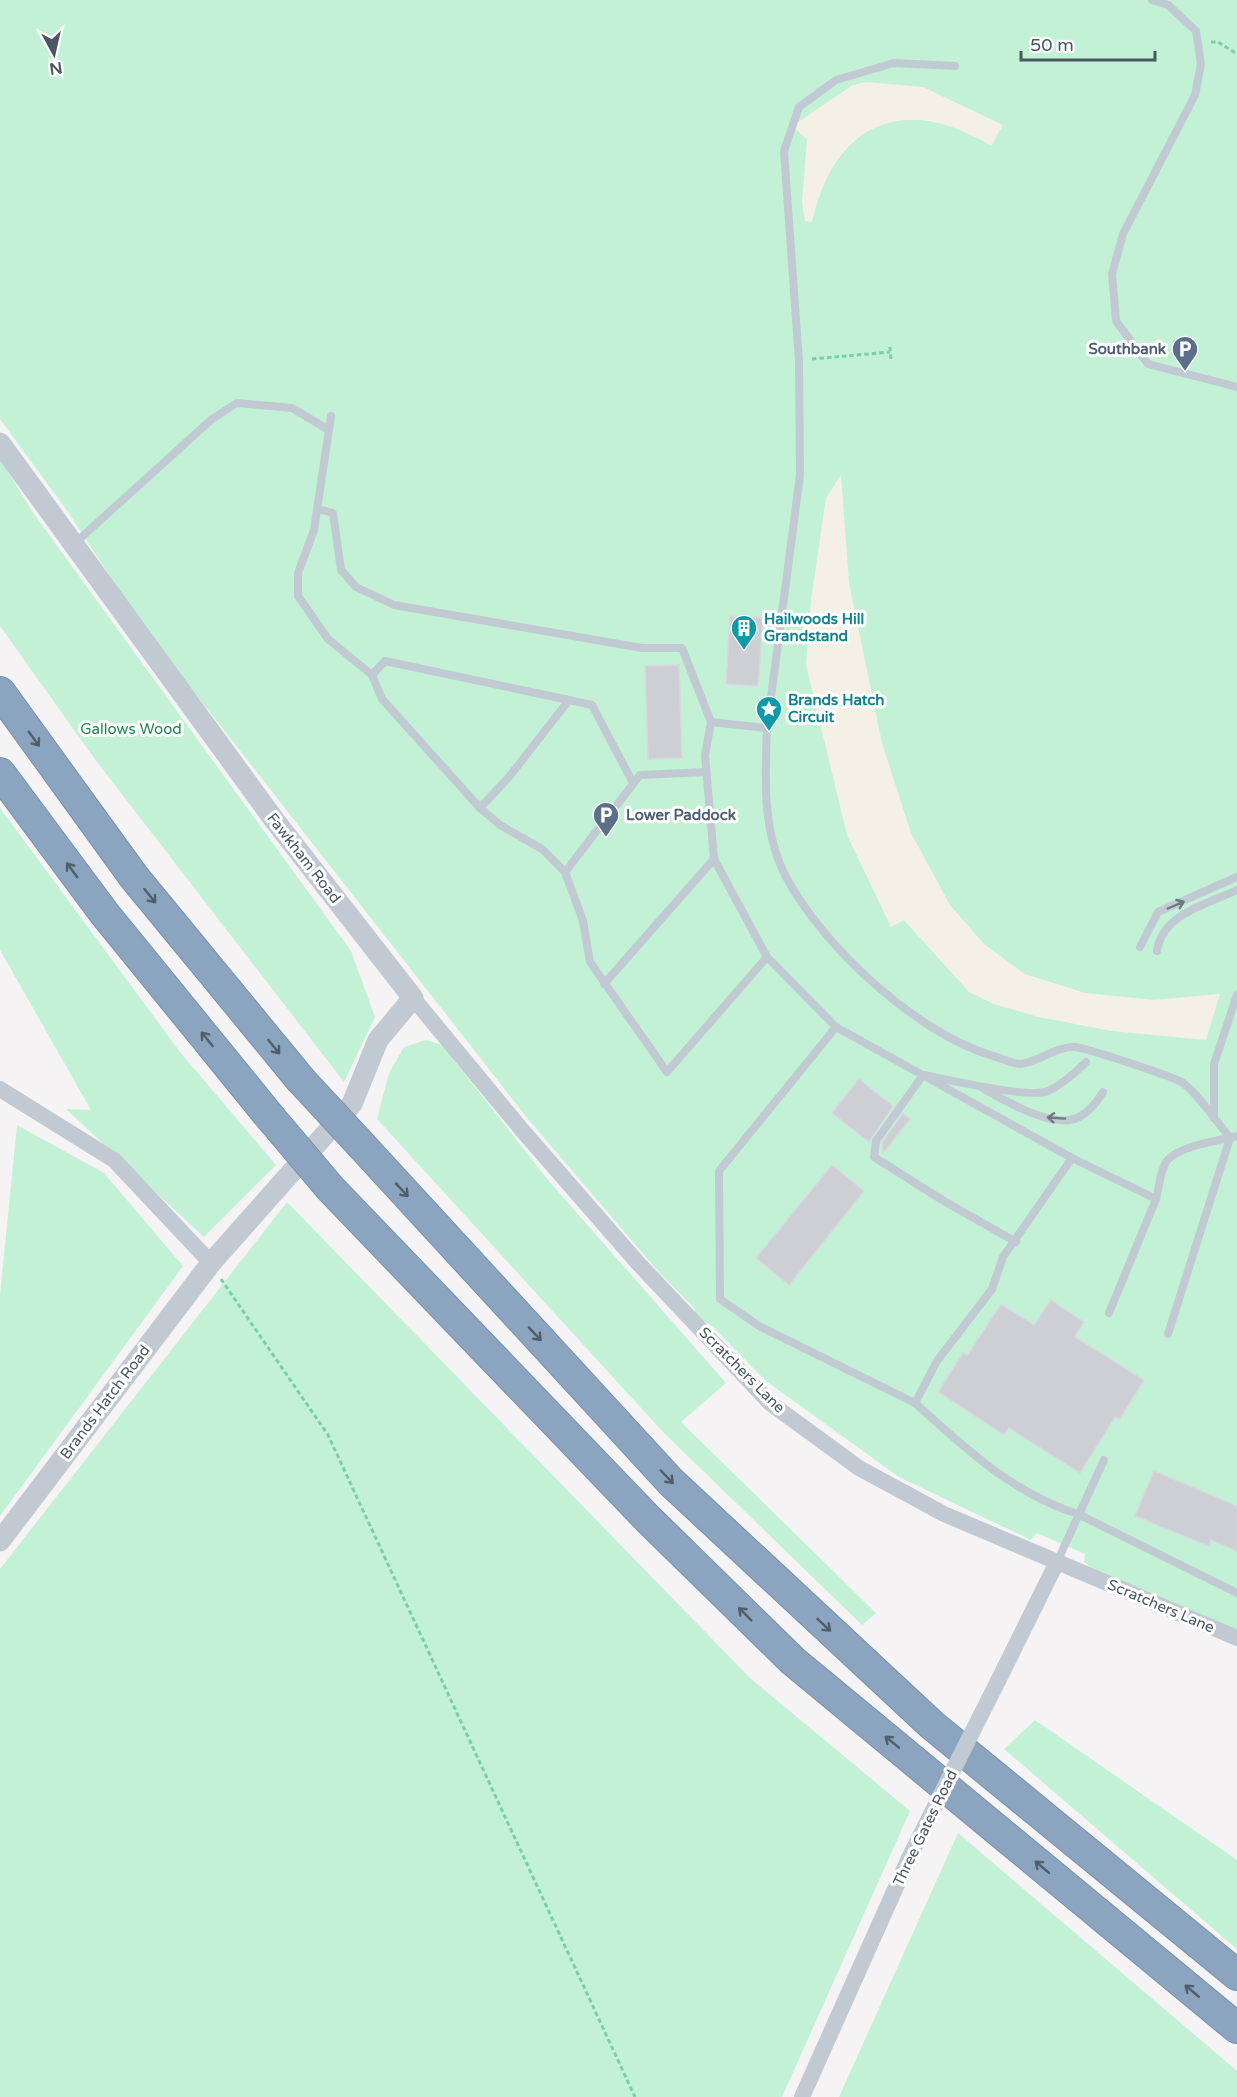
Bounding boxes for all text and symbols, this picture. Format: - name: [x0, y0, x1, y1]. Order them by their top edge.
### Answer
- north arrow: [24, 24, 84, 84]
- scale bar: [1021, 24, 1154, 62]
- text: 50 m: [1030, 34, 1074, 56]
- text: N: [48, 57, 64, 79]
- parking icon: Southbank: [1170, 334, 1200, 372]
- place label: Southbank: [1088, 340, 1166, 358]
- place label: Hailwoods Hill Grandstand: [764, 610, 864, 645]
- building icon: Hailwoods Hill Grandstand: [729, 613, 759, 651]
- place label: Brands Hatch Circuit: [788, 691, 885, 726]
- place icon: Brands Hatch Circuit: [754, 694, 784, 732]
- park label: Gallows Wood: [80, 720, 182, 738]
- one-way arrow: [28, 730, 40, 746]
- parking icon: Lower Paddock: [591, 800, 621, 838]
- place label: Lower Paddock: [626, 806, 736, 824]
- street label: Fawkham Road: [263, 809, 345, 907]
- one-way arrow: [66, 863, 78, 879]
- one-way arrow: [143, 888, 156, 904]
- one-way arrow: [1167, 898, 1185, 910]
- one-way arrow: [200, 1031, 213, 1047]
- one-way arrow: [267, 1039, 280, 1055]
- one-way arrow: [1047, 1112, 1067, 1123]
- one-way arrow: [395, 1183, 409, 1198]
- street label: Scratchers Lane: [695, 1323, 789, 1417]
- one-way arrow: [527, 1326, 542, 1341]
- street label: Brands Hatch Road: [56, 1341, 154, 1463]
- one-way arrow: [660, 1469, 674, 1484]
- street label: Scratchers Lane: [1105, 1575, 1217, 1637]
- one-way arrow: [738, 1607, 753, 1622]
- one-way arrow: [817, 1617, 832, 1632]
- one-way arrow: [884, 1736, 900, 1749]
- street label: Three Gates Road: [889, 1767, 961, 1889]
- one-way arrow: [1034, 1860, 1050, 1873]
- one-way arrow: [1184, 1985, 1200, 1998]

